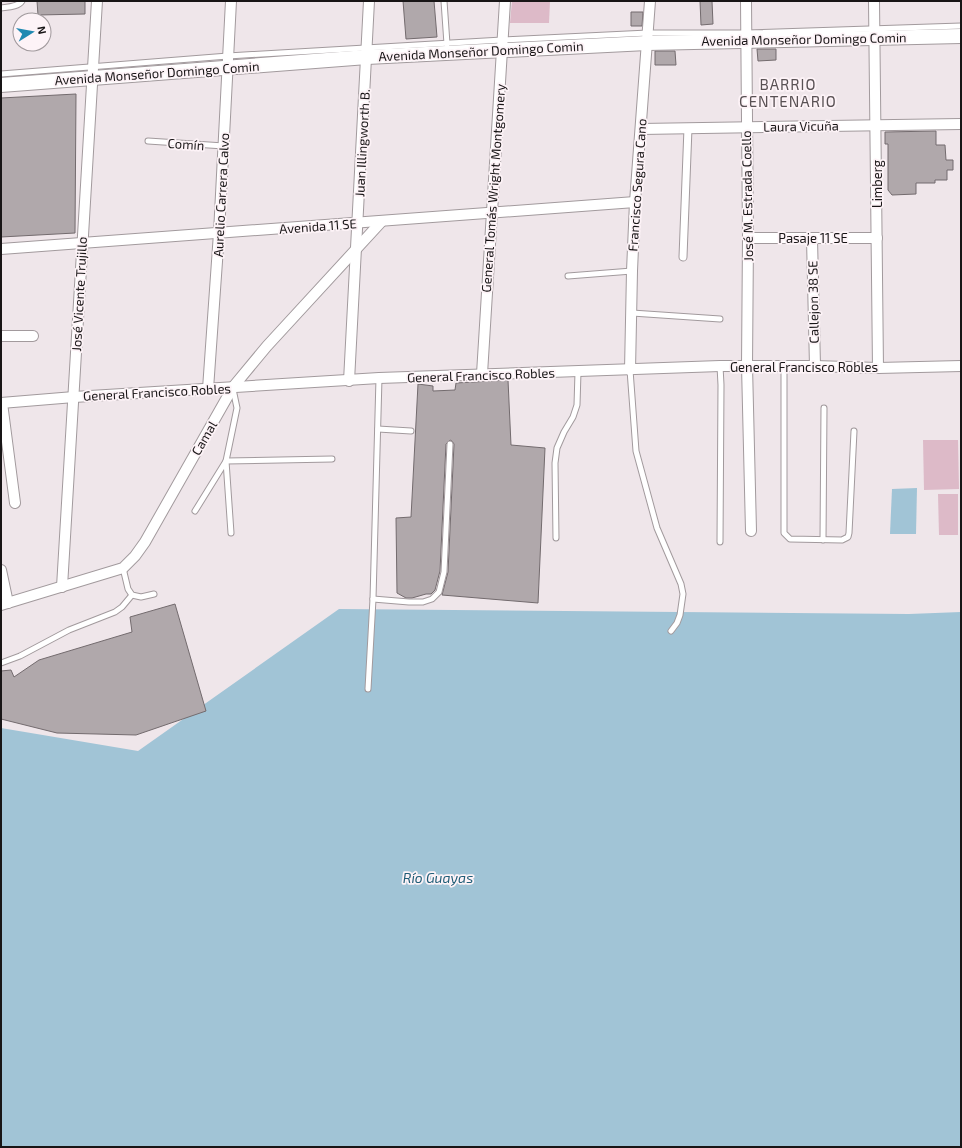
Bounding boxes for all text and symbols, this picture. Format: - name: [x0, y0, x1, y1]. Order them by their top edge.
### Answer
- north arrow: [12, 12, 52, 52]
- text: N: [35, 25, 49, 35]
- street label: Avenida Monseñor Domingo Comin: [701, 29, 907, 49]
- street label: Avenida Monseñor Domingo Comin: [378, 38, 584, 64]
- street label: Avenida Monseñor Domingo Comin: [54, 58, 260, 88]
- district label: BARRIO CENTENARIO: [739, 75, 837, 110]
- street label: General Tomás Wright Montgomery: [478, 83, 508, 293]
- street label: Juan Illingworth B.: [351, 88, 373, 197]
- street label: Laura Vicuña: [763, 117, 839, 135]
- street label: Francisco Segura Cano: [624, 118, 650, 252]
- street label: José M. Estrada Coello: [738, 130, 756, 262]
- street label: Aurelio Carrera Calvo: [210, 133, 232, 257]
- street label: Comín: [167, 135, 205, 153]
- street label: Limberg: [869, 160, 885, 208]
- street label: Avenida 11 SE: [279, 215, 357, 237]
- street label: Pasaje 11 SE: [778, 230, 848, 246]
- street label: José Vicente Trujillo: [68, 236, 90, 352]
- street label: Callejon 38 SE: [804, 260, 822, 344]
- street label: General Francisco Robles: [730, 359, 878, 375]
- street label: General Francisco Robles: [407, 364, 555, 386]
- street label: General Francisco Robles: [83, 380, 231, 404]
- street label: Camal: [188, 418, 220, 458]
- water label: Río Guayas: [403, 869, 473, 886]

